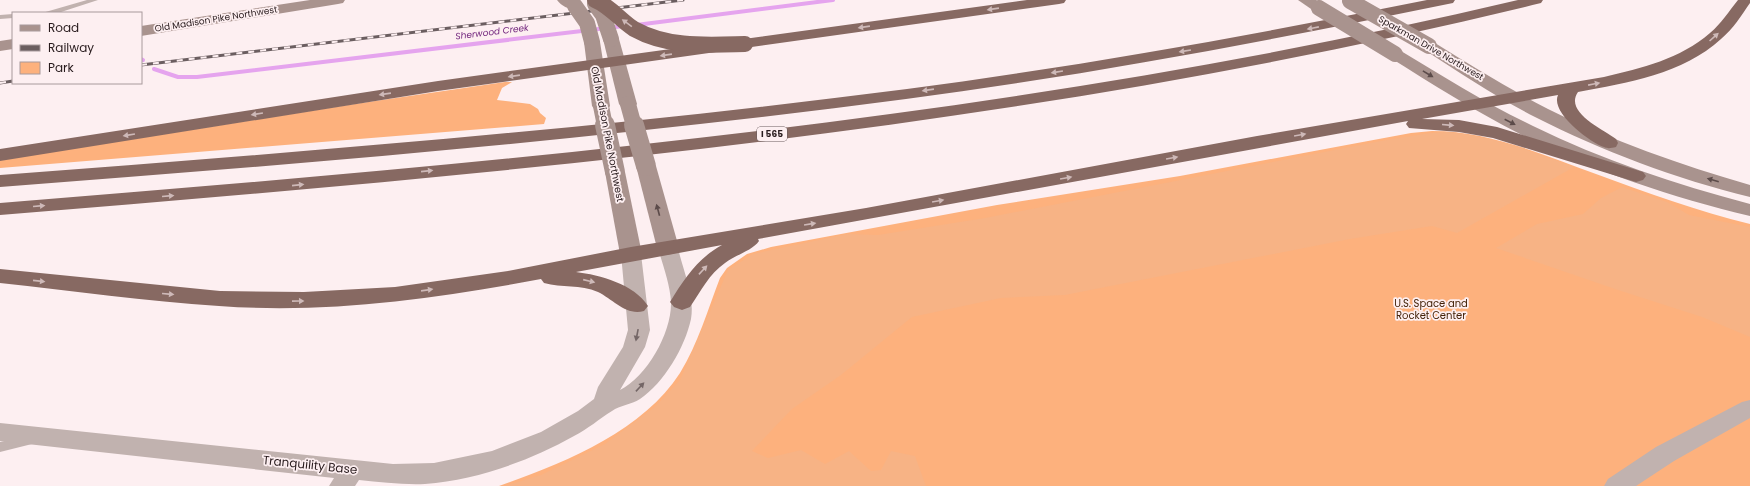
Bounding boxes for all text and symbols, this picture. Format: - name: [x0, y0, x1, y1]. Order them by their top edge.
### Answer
- street label: Old Madison Pike Northwest: [154, 3, 278, 35]
- one-way arrow: [987, 6, 999, 12]
- legend: [12, 12, 142, 84]
- street label: Sparkman Drive Northwest: [1376, 13, 1486, 83]
- text: Road: [48, 19, 79, 36]
- one-way arrow: [622, 19, 632, 27]
- water label: Sherwood Creek: [455, 22, 530, 42]
- one-way arrow: [858, 24, 870, 30]
- one-way arrow: [1307, 25, 1320, 31]
- one-way arrow: [1709, 33, 1719, 42]
- text: Railway: [48, 39, 94, 56]
- one-way arrow: [1179, 48, 1192, 54]
- one-way arrow: [660, 52, 672, 58]
- text: Park: [48, 59, 75, 76]
- street label: Old Madison Pike Northwest: [587, 65, 628, 203]
- one-way arrow: [1051, 69, 1063, 75]
- one-way arrow: [1423, 70, 1433, 78]
- one-way arrow: [508, 73, 520, 79]
- one-way arrow: [1588, 80, 1600, 86]
- one-way arrow: [922, 87, 935, 93]
- one-way arrow: [379, 91, 392, 97]
- one-way arrow: [251, 111, 263, 117]
- one-way arrow: [1504, 119, 1516, 125]
- one-way arrow: [1442, 121, 1454, 128]
- road number: I 565: [757, 127, 787, 141]
- one-way arrow: [123, 132, 135, 138]
- one-way arrow: [1294, 132, 1306, 138]
- one-way arrow: [1166, 155, 1178, 161]
- one-way arrow: [421, 168, 433, 175]
- one-way arrow: [1060, 174, 1072, 180]
- one-way arrow: [1706, 177, 1718, 183]
- one-way arrow: [292, 181, 304, 188]
- one-way arrow: [162, 193, 174, 199]
- one-way arrow: [932, 198, 944, 204]
- one-way arrow: [33, 203, 45, 210]
- one-way arrow: [655, 204, 661, 216]
- one-way arrow: [804, 221, 816, 227]
- one-way arrow: [699, 265, 708, 275]
- one-way arrow: [33, 277, 45, 284]
- one-way arrow: [583, 278, 595, 284]
- one-way arrow: [421, 287, 433, 293]
- one-way arrow: [162, 291, 174, 298]
- park label: U.S. Space and Rocket Center: [1394, 296, 1468, 323]
- one-way arrow: [292, 297, 304, 304]
- one-way arrow: [634, 328, 640, 341]
- one-way arrow: [635, 382, 644, 392]
- street label: Tranquility Base: [262, 451, 358, 478]

